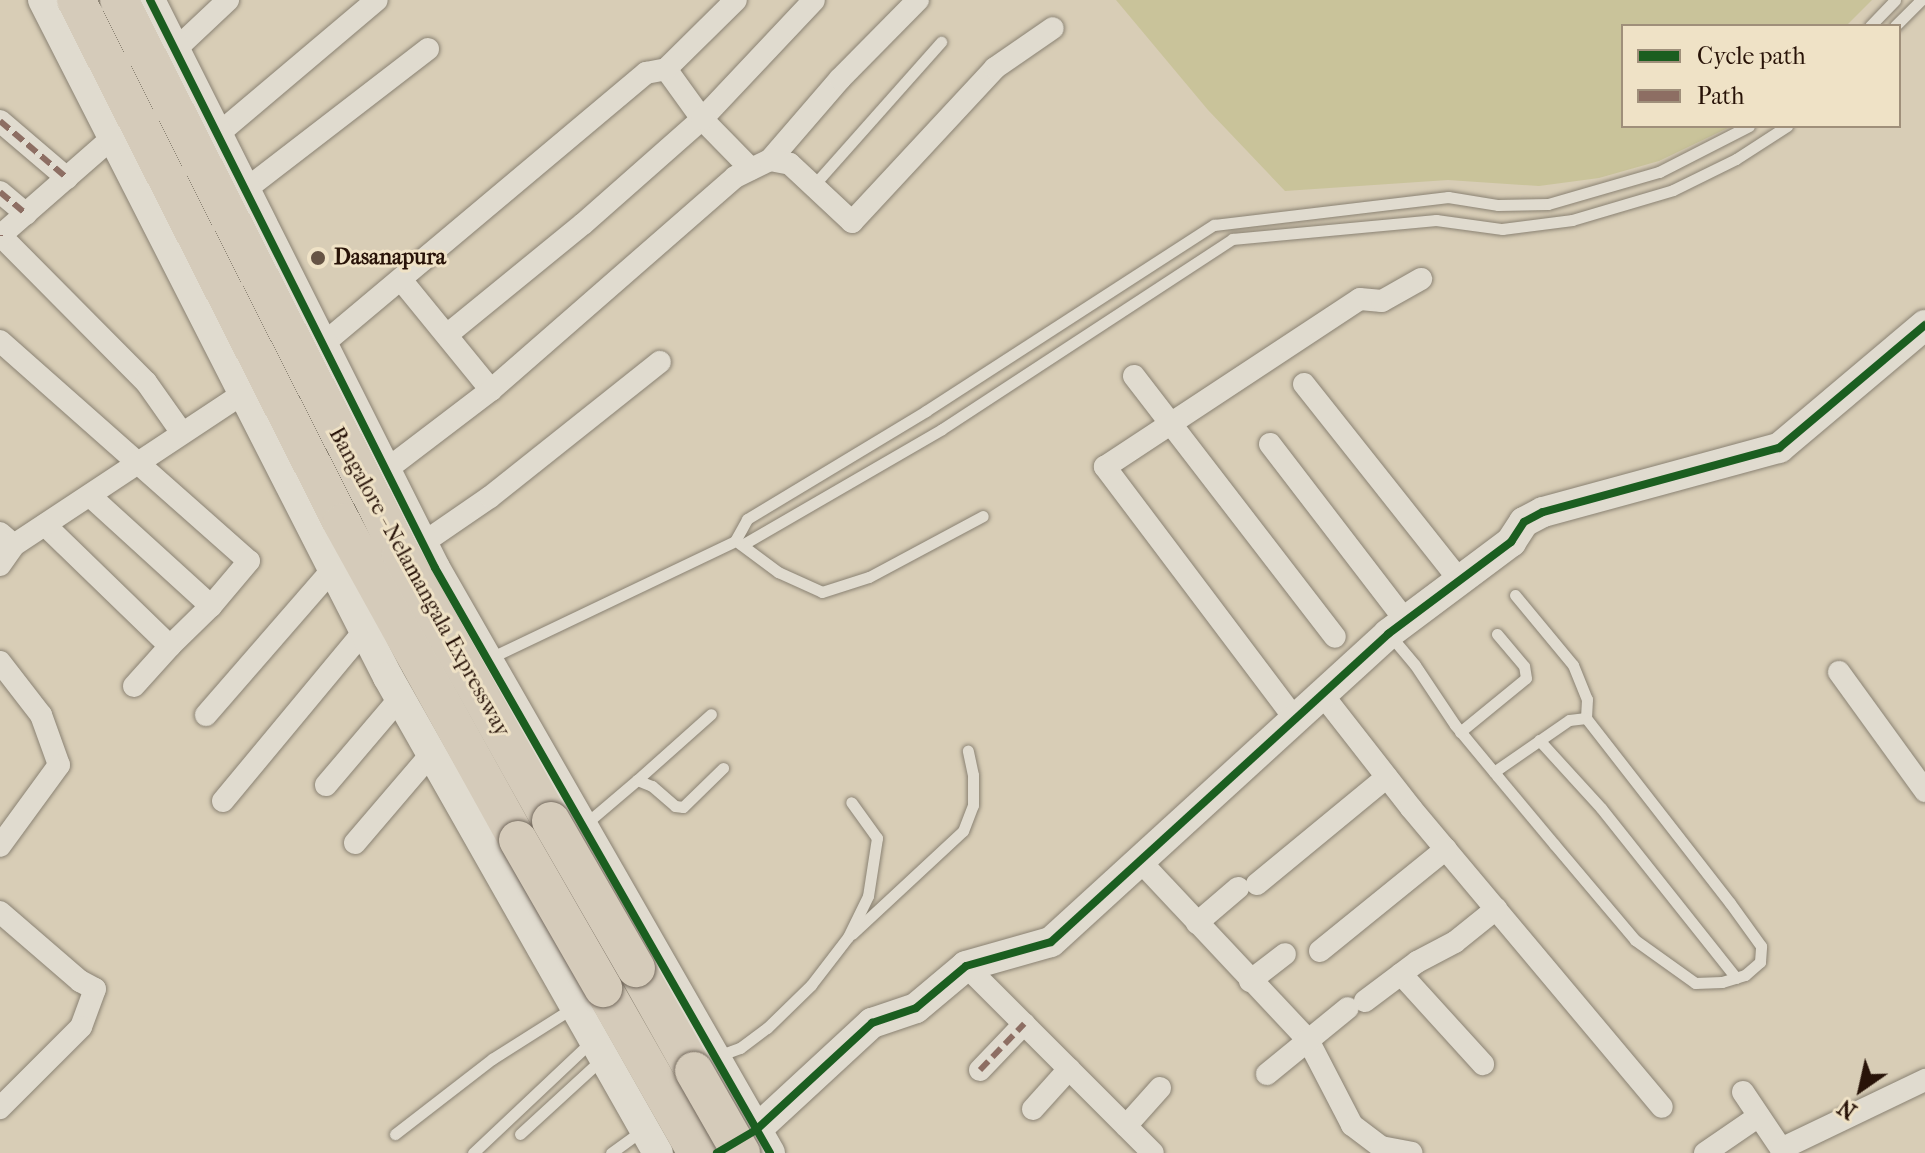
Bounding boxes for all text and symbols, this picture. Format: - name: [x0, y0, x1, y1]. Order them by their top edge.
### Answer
- legend: [1621, 24, 1901, 128]
- text: Cycle path: [1697, 42, 1806, 70]
- text: Path: [1697, 82, 1744, 110]
- place label: Dasanapura: [334, 245, 446, 271]
- marker: Dasanapura: [309, 249, 327, 267]
- street label: Bangalore - Nelamangala Expressway: [323, 423, 515, 741]
- north arrow: [1821, 1049, 1901, 1129]
- text: N: [1833, 1093, 1862, 1124]

